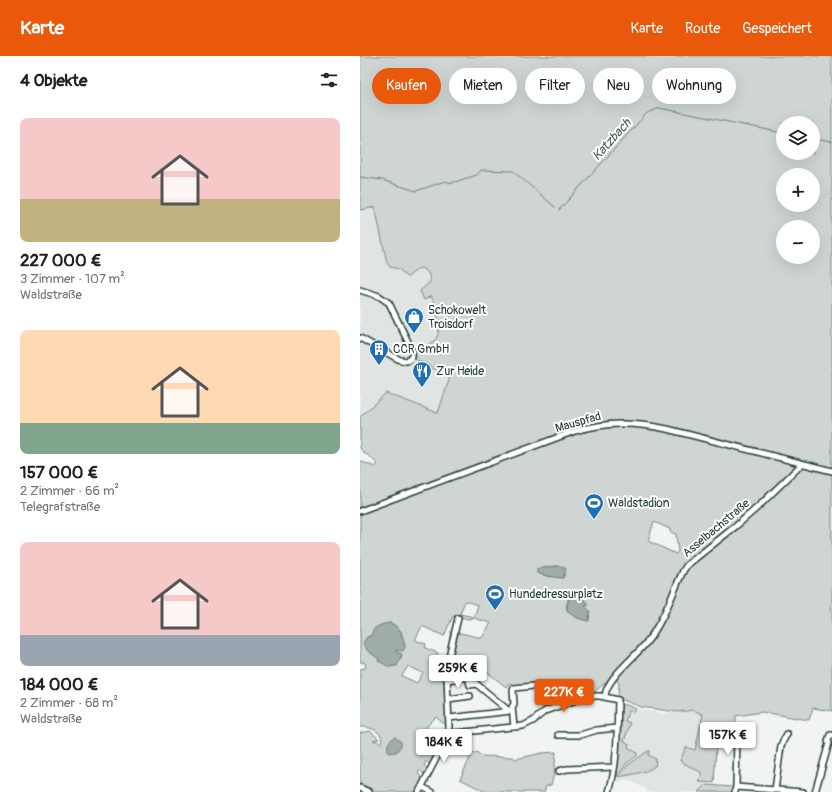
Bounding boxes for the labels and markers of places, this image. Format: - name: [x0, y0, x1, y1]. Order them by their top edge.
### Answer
- place label: Schokowelt Troisdorf: [428, 303, 486, 332]
- shop icon: Schokowelt Troisdorf: [403, 306, 425, 334]
- building icon: CCR GmbH: [368, 338, 390, 366]
- place label: CCR GmbH: [393, 342, 450, 357]
- restaurant icon: Zur Heide: [411, 360, 433, 388]
- place label: Zur Heide: [436, 364, 484, 379]
- sports icon: Waldstadion: [583, 492, 605, 520]
- place label: Waldstadion: [608, 496, 670, 511]
- sports icon: Hundedressurplatz: [484, 583, 506, 611]
- place label: Hundedressurplatz: [509, 587, 603, 602]
- pin: 259K €: [425, 655, 491, 689]
- pin: 227K €: [531, 679, 597, 713]
- pin: 157K €: [695, 722, 761, 756]
- pin: 184K €: [411, 729, 477, 763]

